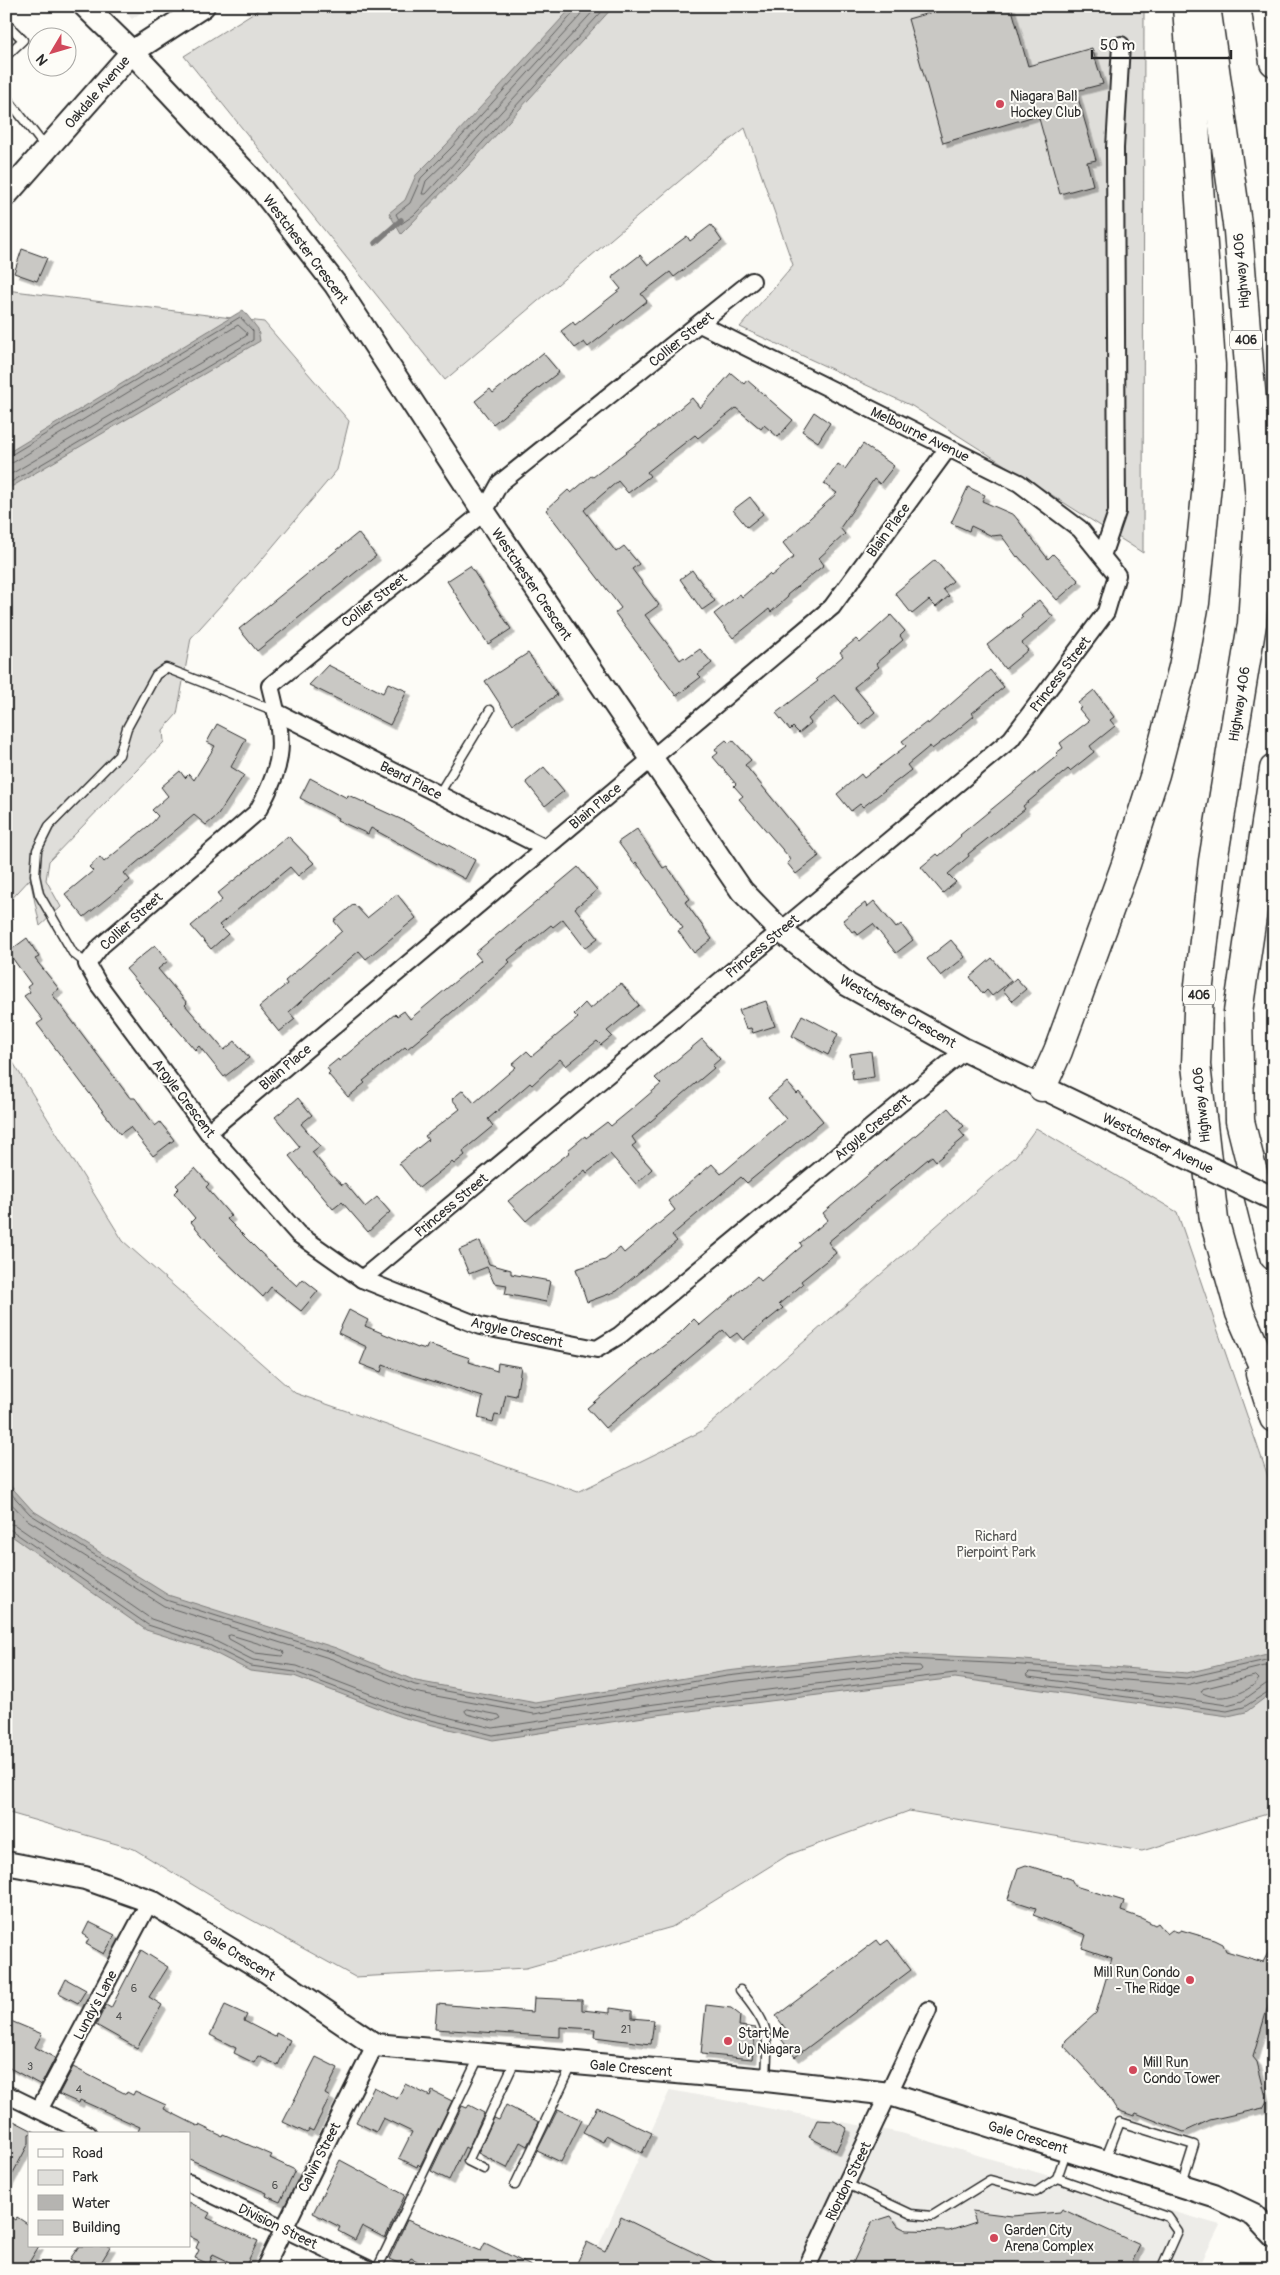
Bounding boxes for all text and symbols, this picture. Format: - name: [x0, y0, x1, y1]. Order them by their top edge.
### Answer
- north arrow: [28, 28, 78, 78]
- scale bar: [1092, 28, 1231, 60]
- text: 50 m: [1100, 36, 1135, 55]
- text: N: [33, 51, 52, 69]
- street label: Oakdale Avenue: [61, 52, 134, 132]
- place label: Niagara Ball Hockey Club: [1010, 88, 1081, 121]
- marker: Niagara Ball Hockey Club: [994, 98, 1006, 110]
- street label: Westchester Crescent: [259, 192, 352, 307]
- street label: Highway 406: [1230, 232, 1253, 310]
- street label: Collier Street: [646, 308, 717, 371]
- road number: 406: [1230, 330, 1262, 350]
- street label: Melbourne Avenue: [868, 403, 972, 466]
- street label: Blain Place: [863, 500, 914, 561]
- street label: Westchester Crescent: [488, 525, 576, 644]
- street label: Collier Street: [338, 569, 411, 631]
- street label: Princess Street: [1026, 633, 1095, 715]
- street label: Highway 406: [1225, 665, 1254, 743]
- street label: Beard Place: [377, 758, 445, 803]
- street label: Blain Place: [566, 780, 625, 833]
- street label: Collier Street: [97, 889, 166, 954]
- street label: Princess Street: [722, 911, 803, 982]
- street label: Westchester Crescent: [836, 971, 959, 1052]
- road number: 406: [1183, 986, 1215, 1004]
- street label: Blain Place: [256, 1041, 315, 1094]
- street label: Argyle Crescent: [149, 1056, 219, 1141]
- street label: Highway 406: [1189, 1066, 1214, 1144]
- street label: Argyle Crescent: [831, 1090, 914, 1164]
- street label: Westchester Avenue: [1100, 1109, 1216, 1178]
- street label: Princess Street: [411, 1170, 492, 1241]
- street label: Argyle Crescent: [469, 1314, 565, 1351]
- park label: Richard Pierpoint Park: [956, 1528, 1036, 1561]
- street label: Gale Crescent: [199, 1926, 279, 1985]
- place label: Mill Run Condo - The Ridge: [1094, 1964, 1180, 1997]
- street label: Lundy's Lane: [70, 1967, 121, 2043]
- marker: Mill Run Condo - The Ridge: [1184, 1974, 1196, 1986]
- house number: 6: [131, 1982, 137, 1995]
- house number: 4: [116, 2010, 123, 2023]
- house number: 21: [621, 2023, 631, 2036]
- place label: Start Me Up Niagara: [738, 2025, 800, 2058]
- marker: Start Me Up Niagara: [722, 2035, 734, 2047]
- place label: Mill Run Condo Tower: [1143, 2054, 1220, 2087]
- street label: Gale Crescent: [589, 2056, 673, 2081]
- house number: 3: [27, 2060, 33, 2073]
- marker: Mill Run Condo Tower: [1127, 2064, 1139, 2076]
- house number: 4: [76, 2083, 83, 2096]
- street label: Gale Crescent: [986, 2117, 1070, 2158]
- street label: Calvin Street: [295, 2119, 344, 2195]
- legend: [28, 2132, 190, 2248]
- street label: Riordon Street: [822, 2139, 875, 2223]
- text: Road: [72, 2144, 103, 2163]
- text: Park: [72, 2168, 99, 2187]
- house number: 6: [272, 2179, 278, 2192]
- text: Water: [72, 2194, 111, 2213]
- street label: Division Street: [236, 2200, 320, 2253]
- text: Building: [72, 2218, 120, 2237]
- place label: Garden City Arena Complex: [1004, 2222, 1094, 2255]
- marker: Garden City Arena Complex: [988, 2232, 1000, 2244]

